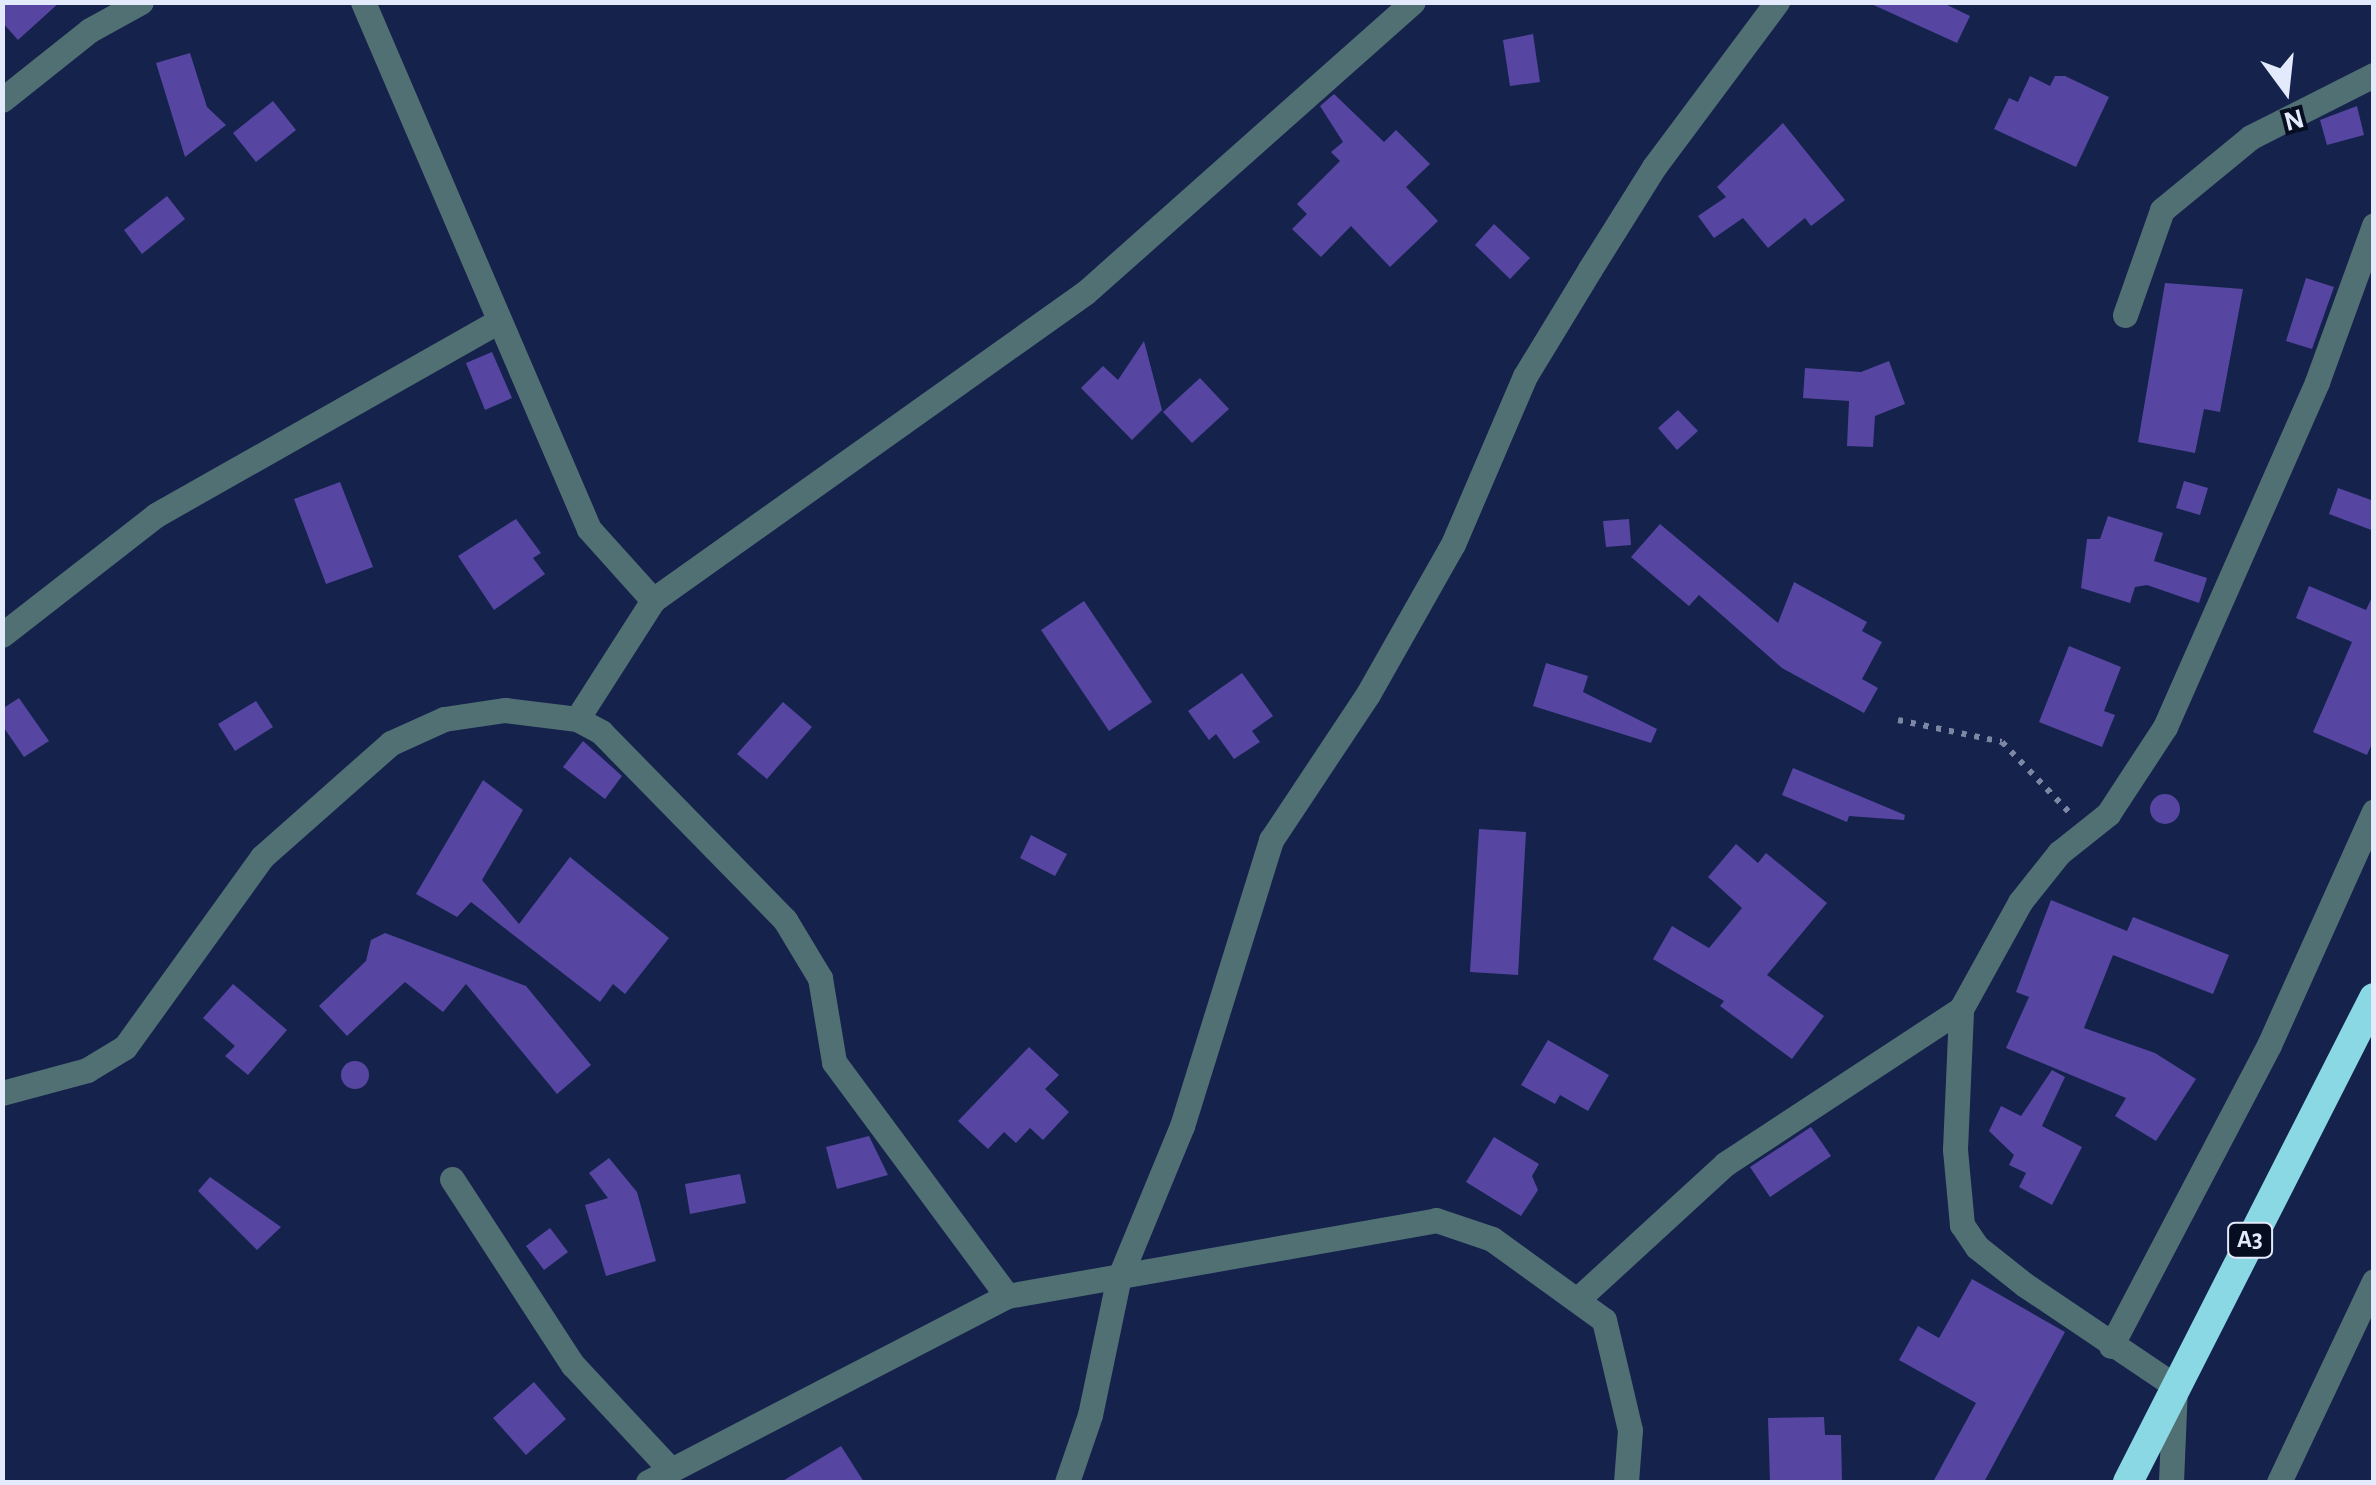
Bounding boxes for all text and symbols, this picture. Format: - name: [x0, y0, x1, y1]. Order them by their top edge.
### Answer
- north arrow: [2236, 40, 2336, 140]
- text: N: [2281, 103, 2307, 135]
- road number: A3: [2225, 1220, 2275, 1260]

